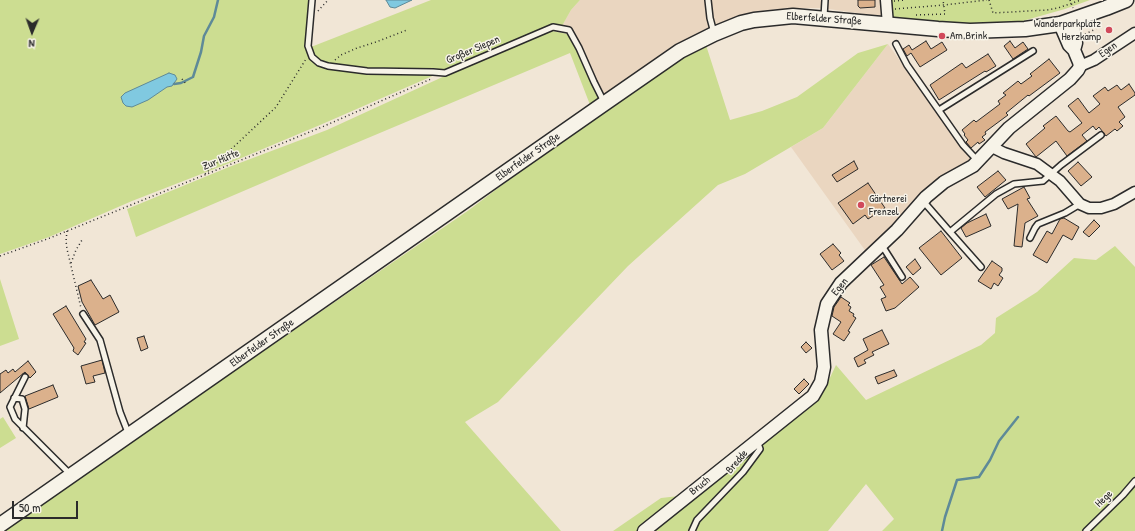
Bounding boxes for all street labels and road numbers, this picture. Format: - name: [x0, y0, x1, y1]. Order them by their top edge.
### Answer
- street label: Elberfelder Straße: [786, 10, 862, 28]
- street label: Großer Siepen: [444, 33, 502, 67]
- street label: Egen: [1096, 39, 1120, 61]
- street label: Elberfelder Straße: [493, 130, 563, 184]
- street label: Zur Hütte: [201, 147, 241, 173]
- street label: Egen: [829, 275, 851, 299]
- street label: Elberfelder Straße: [227, 316, 297, 370]
- street label: Bredde: [723, 447, 751, 477]
- street label: Bruch: [687, 474, 713, 498]
- street label: Hege: [1093, 488, 1115, 510]

